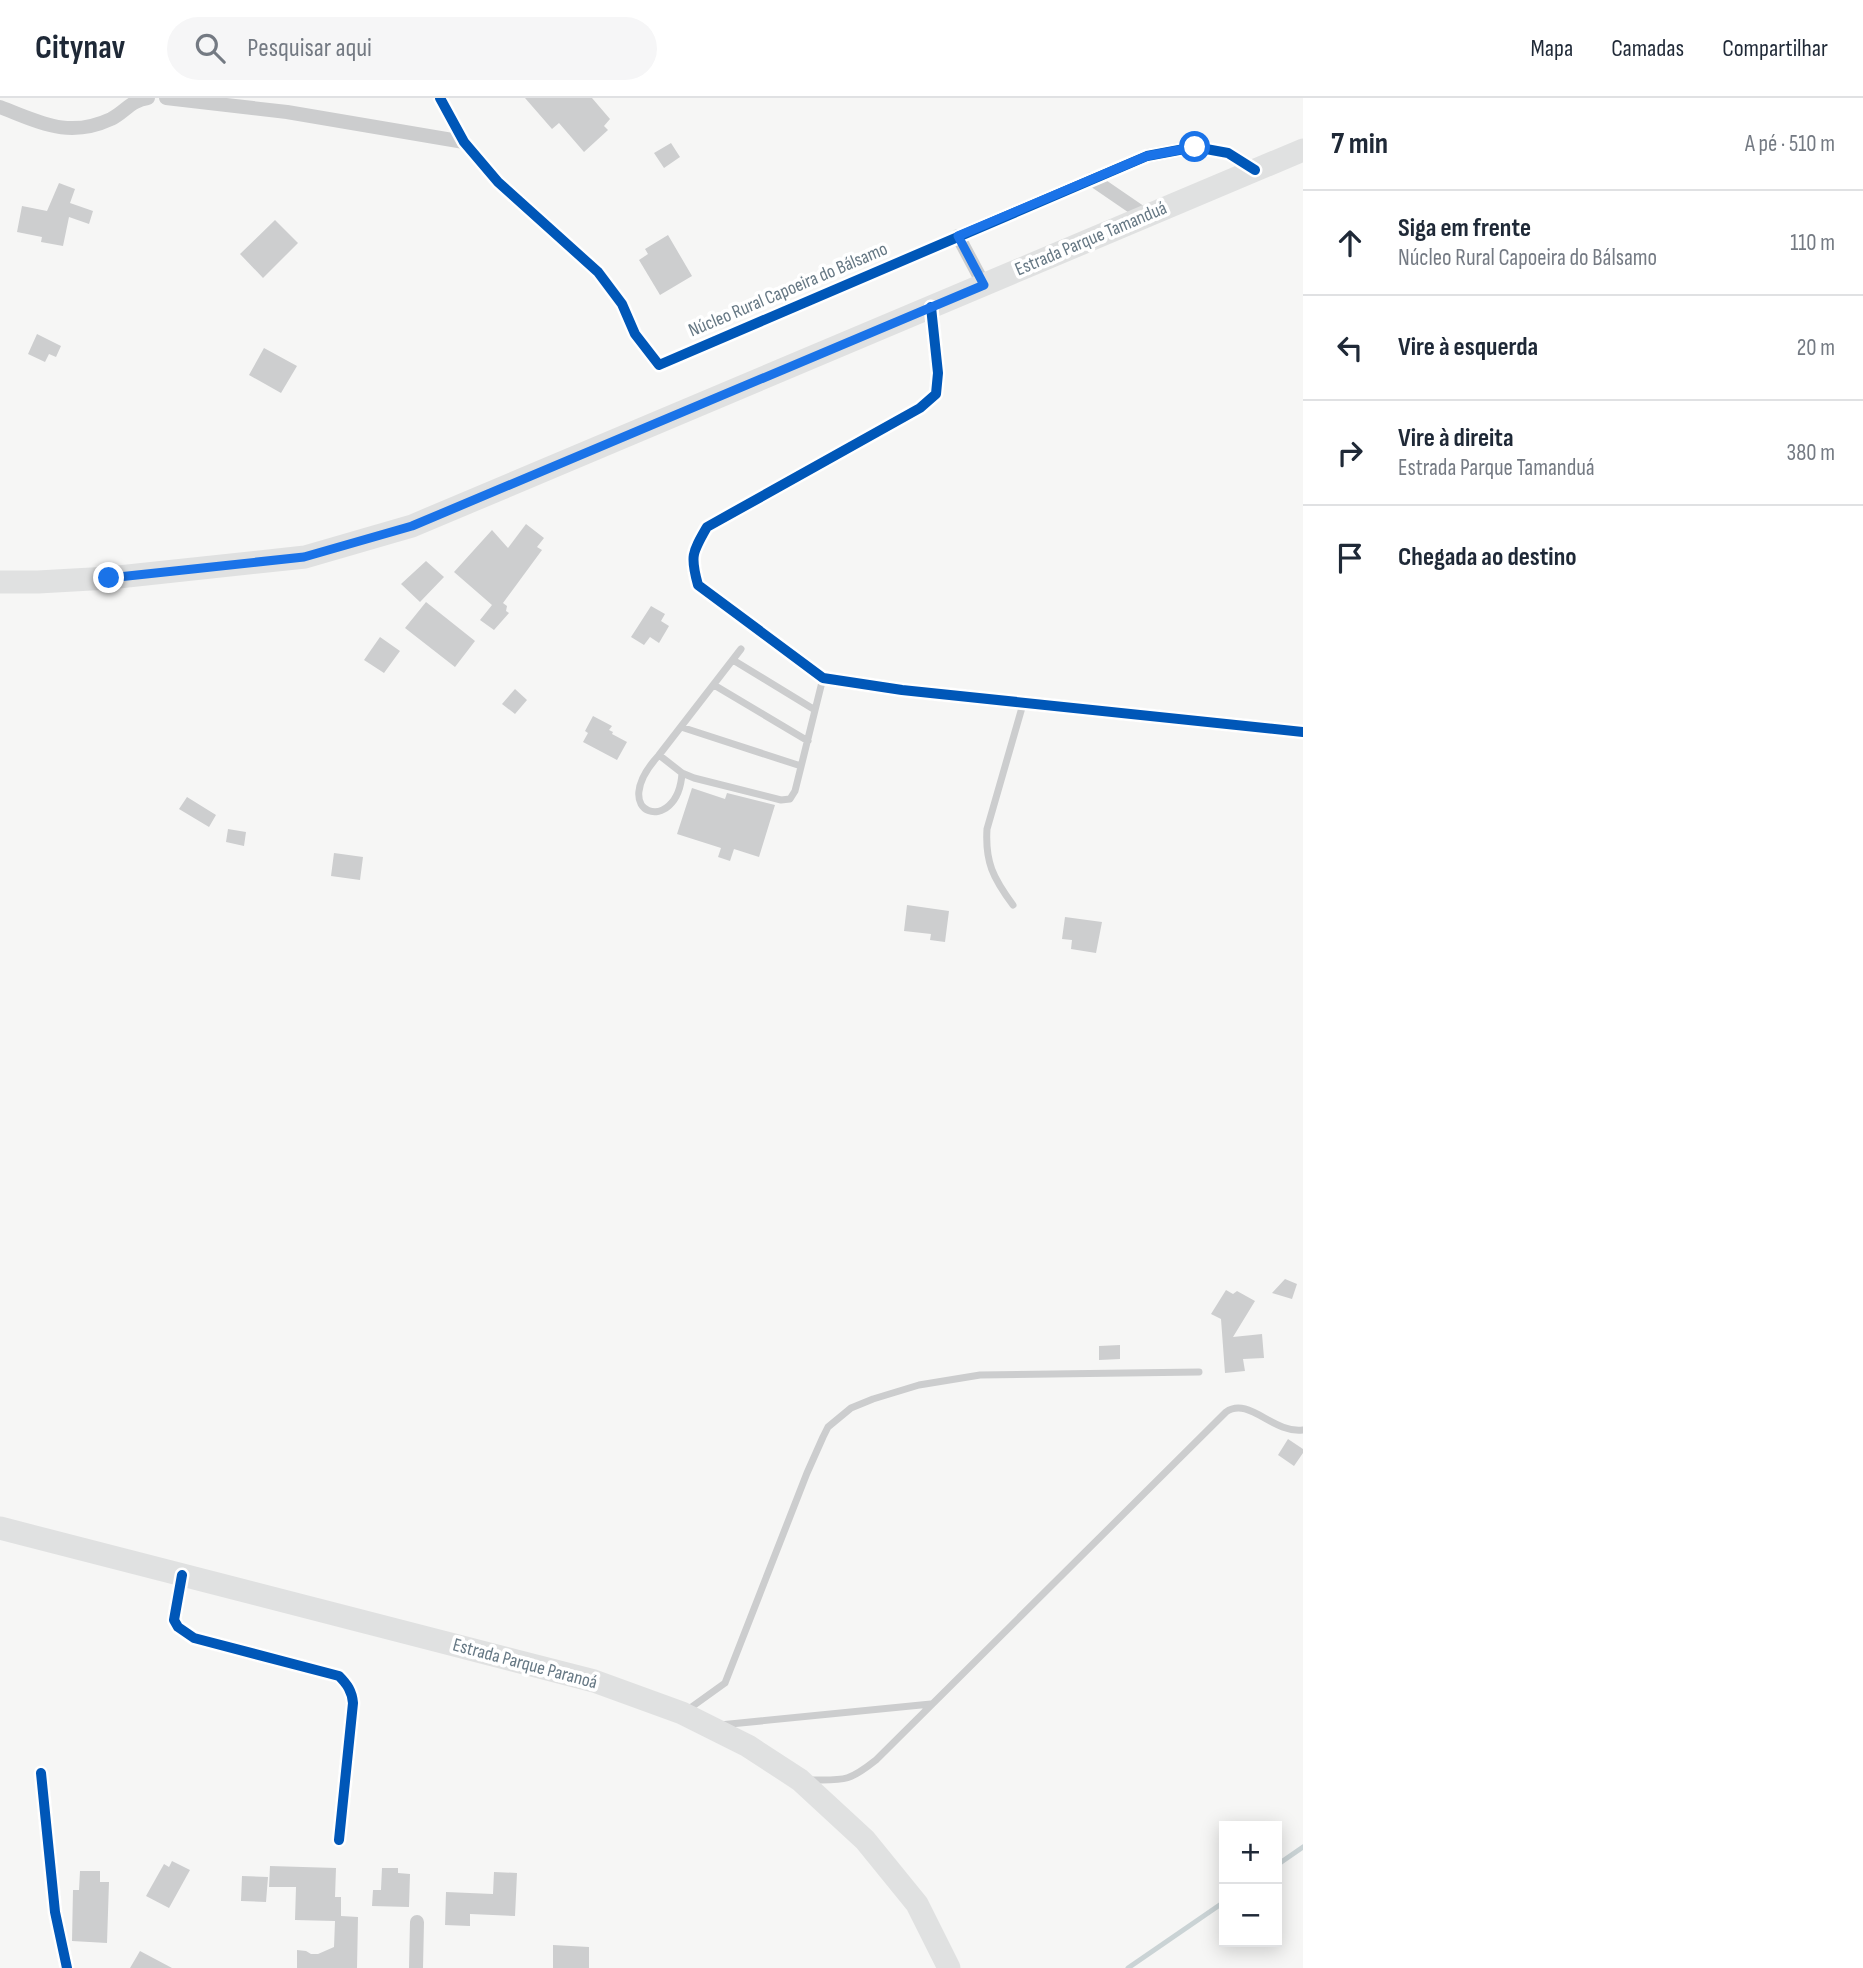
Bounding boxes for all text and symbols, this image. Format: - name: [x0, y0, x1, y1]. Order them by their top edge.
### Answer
- search box: [167, 17, 657, 80]
- text: Citynav: [35, 28, 125, 68]
- icon: search: [191, 29, 229, 67]
- text: Pesquisar aqui: [247, 33, 372, 64]
- text: Mapa: [1531, 34, 1573, 63]
- text: Camadas: [1611, 34, 1684, 63]
- text: Compartilhar: [1722, 34, 1828, 63]
- text: 7 min: [1331, 126, 1388, 162]
- text: A pé · 510 m: [1745, 130, 1835, 158]
- route start: [1179, 131, 1210, 162]
- street label: Estrada Parque Tamanduá: [1012, 197, 1170, 281]
- text: Siga em frente: [1398, 213, 1531, 244]
- icon: ahead: [1331, 224, 1369, 262]
- text: 110 m: [1790, 229, 1835, 257]
- street label: Núcleo Rural Capoeira do Bálsamo: [685, 238, 891, 342]
- text: Núcleo Rural Capoeira do Bálsamo: [1398, 244, 1657, 272]
- icon: left: [1331, 329, 1369, 367]
- text: Vire à esquerda: [1398, 332, 1538, 363]
- text: 20 m: [1797, 334, 1835, 362]
- text: Vire à direita: [1398, 423, 1514, 454]
- icon: right: [1331, 434, 1369, 472]
- text: 380 m: [1787, 439, 1835, 467]
- text: Estrada Parque Tamanduá: [1398, 454, 1595, 482]
- icon: arrive: [1331, 539, 1369, 577]
- text: Chegada ao destino: [1398, 542, 1577, 573]
- route end: [93, 562, 124, 593]
- street label: Estrada Parque Paranoá: [450, 1634, 600, 1694]
- map controls: [1219, 1821, 1282, 1947]
- button: +: [1219, 1821, 1282, 1884]
- button: −: [1219, 1884, 1282, 1947]

